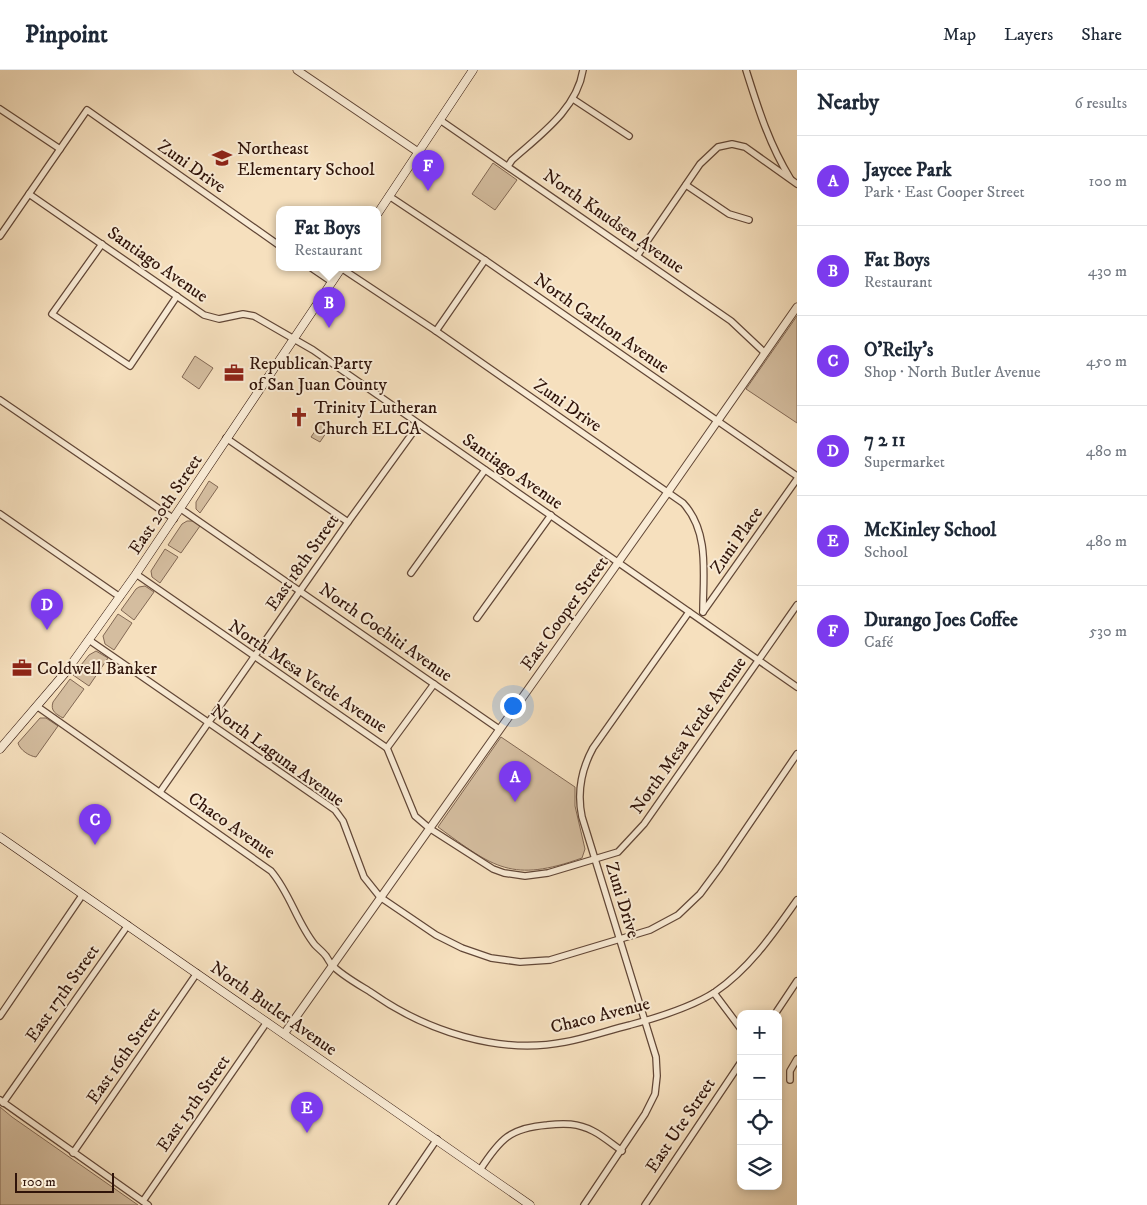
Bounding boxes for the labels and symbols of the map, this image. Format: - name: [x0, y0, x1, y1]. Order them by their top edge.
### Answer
- street label: Zuni Drive: [153, 135, 230, 198]
- place label: Northeast Elementary School: [237, 138, 375, 181]
- school or university icon: Northeast Elementary School: [211, 147, 233, 169]
- pin: F: [412, 150, 444, 191]
- street label: North Knudsen Avenue: [539, 165, 688, 279]
- street label: Santiago Avenue: [103, 222, 212, 308]
- street label: North Carlton Avenue: [530, 269, 673, 379]
- pin: B: [313, 287, 345, 328]
- place label: Republican Party of San Juan County: [249, 353, 388, 396]
- office icon: Republican Party of San Juan County: [223, 362, 245, 384]
- street label: Zuni Drive: [529, 374, 606, 437]
- place label: Trinity Lutheran Church ELCA: [314, 397, 438, 440]
- church icon: Trinity Lutheran Church ELCA: [288, 406, 310, 428]
- street label: Santiago Avenue: [458, 429, 567, 515]
- street label: East 20th Street: [124, 450, 208, 559]
- street label: Zuni Place: [706, 503, 768, 578]
- street label: East 18th Street: [261, 510, 344, 615]
- street label: East Cooper Street: [516, 552, 614, 675]
- street label: North Cochiti Avenue: [315, 579, 456, 687]
- pin: D: [31, 589, 63, 630]
- street label: North Mesa Verde Avenue: [224, 615, 391, 738]
- street label: North Mesa Verde Avenue: [626, 653, 751, 818]
- office icon: Coldwell Banker: [11, 657, 33, 679]
- place label: Coldwell Banker: [37, 658, 157, 680]
- your location: [500, 693, 526, 719]
- street label: North Laguna Avenue: [206, 700, 348, 812]
- pin: A: [499, 761, 531, 802]
- street label: Chaco Avenue: [184, 788, 279, 864]
- pin: C: [79, 804, 111, 845]
- street label: Zuni Drive: [600, 860, 644, 941]
- street label: East 17th Street: [21, 940, 105, 1046]
- street label: North Butler Avenue: [206, 957, 341, 1061]
- street label: Chaco Avenue: [548, 993, 652, 1039]
- street label: East 16th Street: [82, 1003, 166, 1108]
- street label: East 15th Street: [152, 1051, 235, 1156]
- street label: East Ute Street: [641, 1074, 721, 1177]
- pin: E: [291, 1092, 323, 1133]
- scale bar: [15, 1170, 114, 1193]

